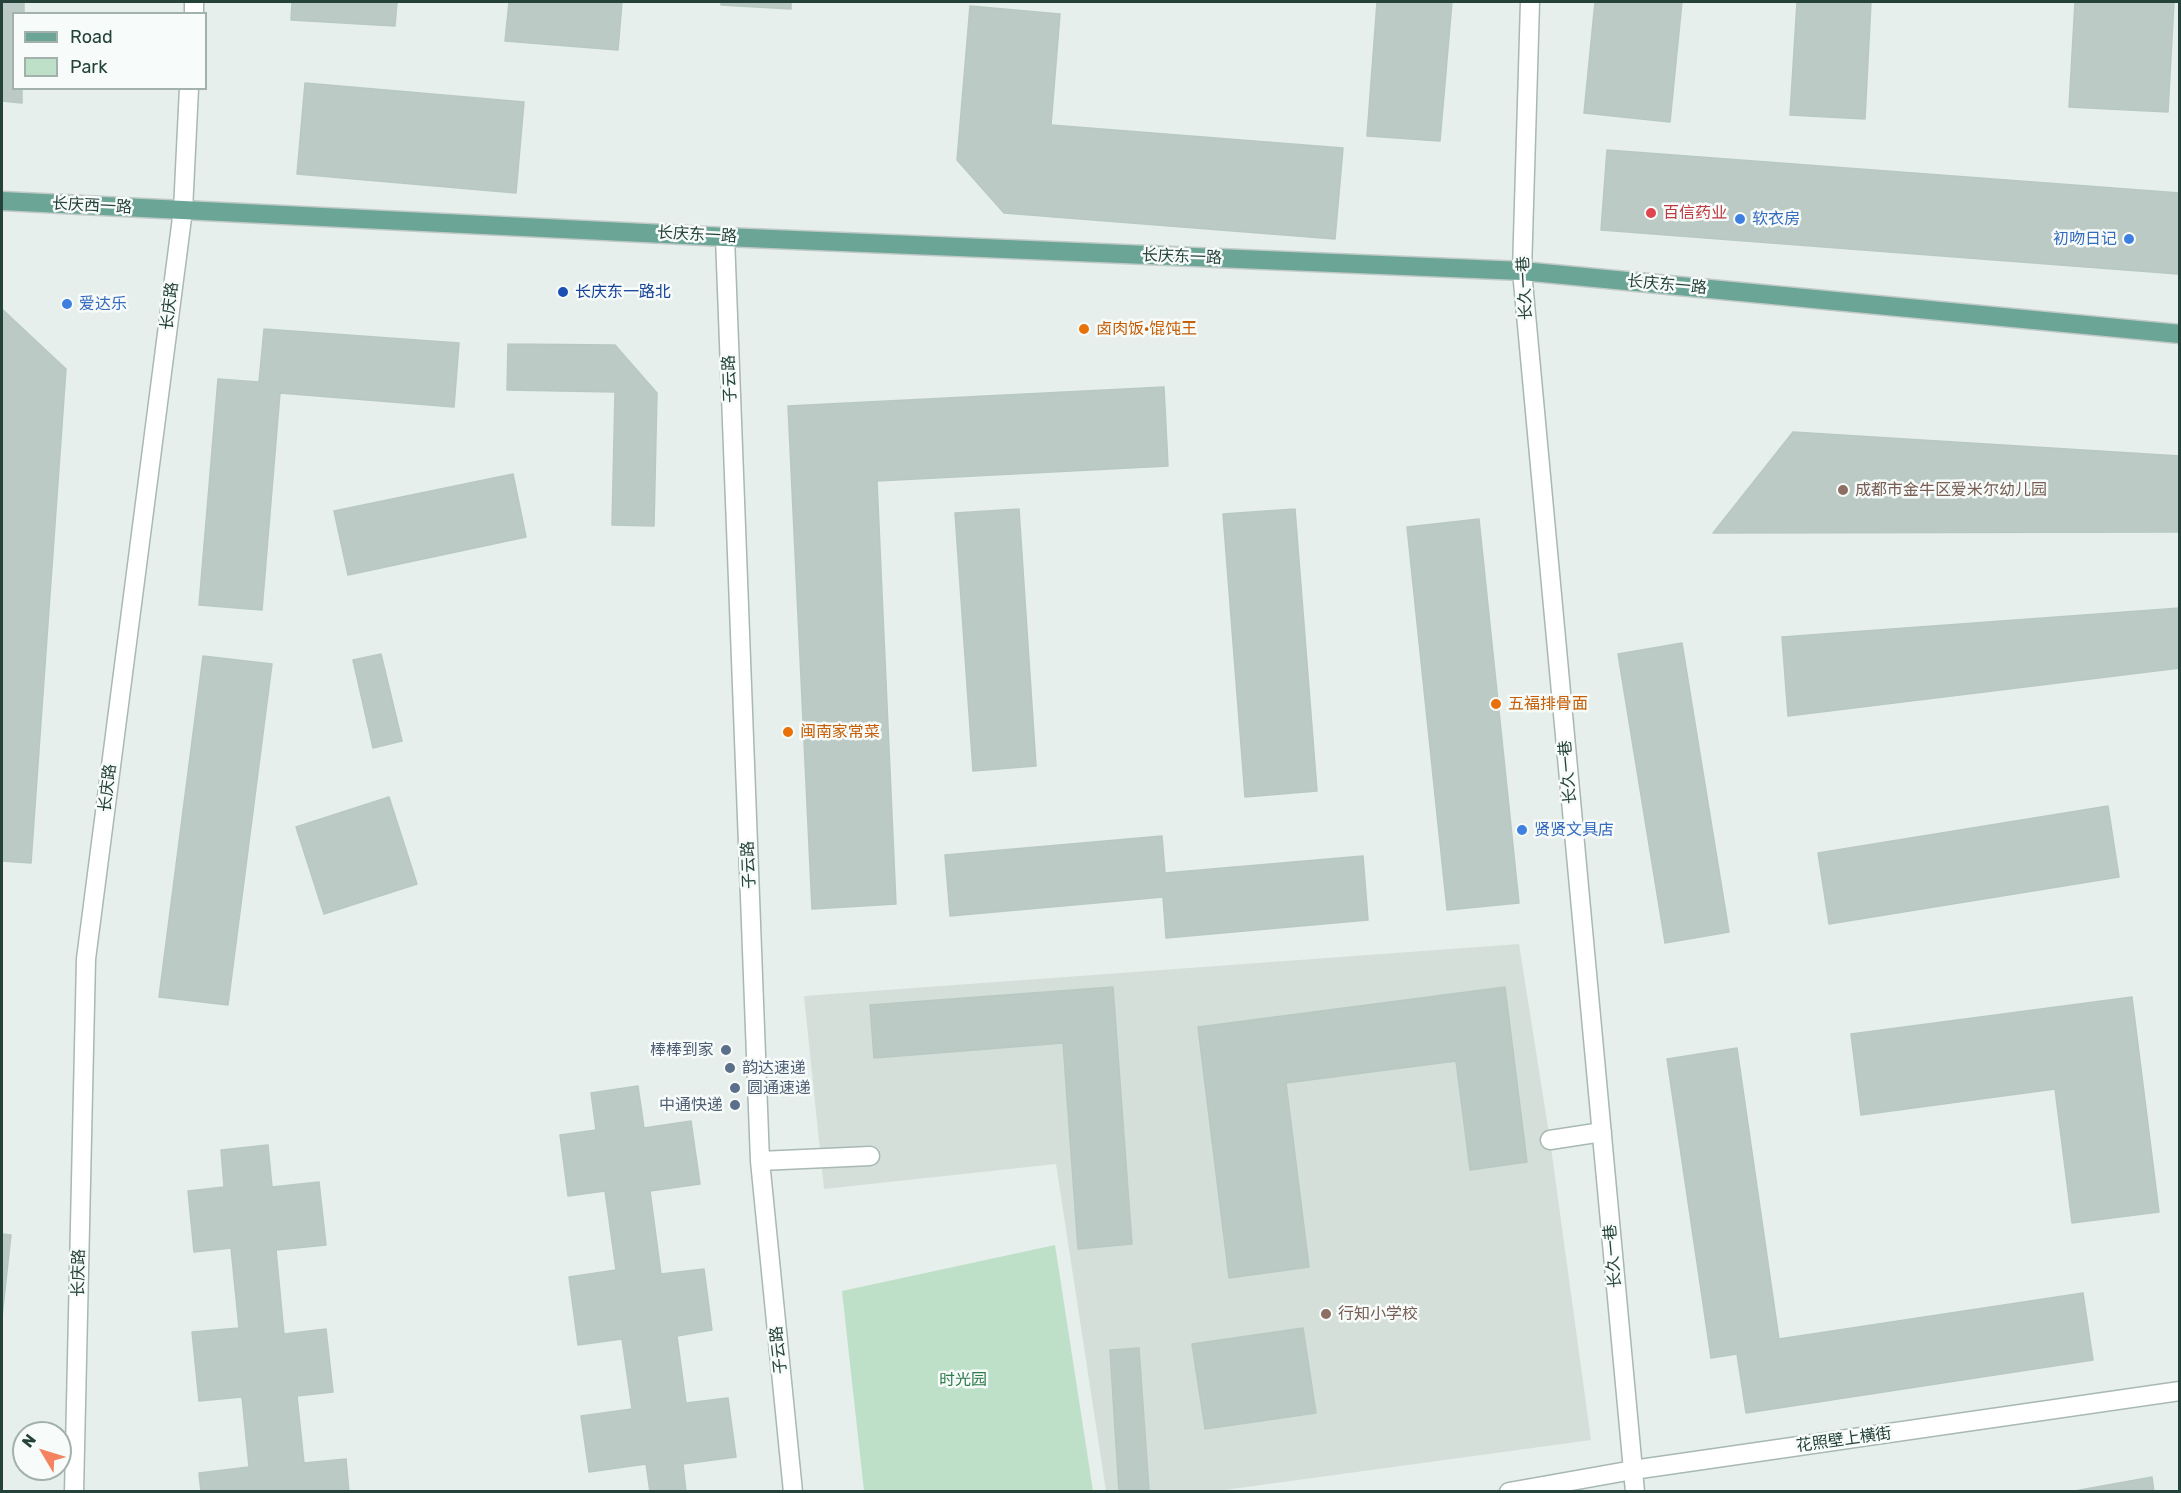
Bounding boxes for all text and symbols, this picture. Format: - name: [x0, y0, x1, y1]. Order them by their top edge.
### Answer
- legend: [12, 12, 207, 90]
- text: Road: [70, 26, 113, 48]
- text: Park: [70, 56, 107, 78]
- street label: 长庆西一路: [52, 194, 132, 218]
- place label: 百信药业: [1663, 203, 1727, 223]
- marker: 百信药业: [1644, 206, 1658, 220]
- place label: 软衣房: [1752, 209, 1800, 229]
- marker: 软衣房: [1733, 212, 1747, 226]
- street label: 长庆东一路: [657, 223, 737, 247]
- place label: 初吻日记: [2053, 229, 2117, 249]
- marker: 初吻日记: [2122, 232, 2136, 246]
- street label: 长庆东一路: [1142, 246, 1222, 268]
- street label: 长久一巷: [1514, 256, 1536, 320]
- street label: 长庆东一路: [1626, 272, 1708, 298]
- street label: 长庆路: [158, 281, 182, 331]
- place label: 长庆东一路北: [575, 282, 671, 302]
- marker: 长庆东一路北: [556, 285, 570, 299]
- place label: 爱达乐: [79, 294, 127, 314]
- marker: 爱达乐: [60, 297, 74, 311]
- place label: 卤肉饭·馄饨王: [1096, 319, 1197, 339]
- marker: 卤肉饭·馄饨王: [1077, 322, 1091, 336]
- street label: 子云路: [720, 355, 740, 403]
- place label: 成都市金牛区爱米尔幼儿园: [1855, 480, 2047, 500]
- marker: 成都市金牛区爱米尔幼儿园: [1836, 483, 1850, 497]
- place label: 五福排骨面: [1508, 694, 1588, 714]
- marker: 五福排骨面: [1489, 697, 1503, 711]
- place label: 闽南家常菜: [800, 722, 880, 742]
- marker: 闽南家常菜: [781, 725, 795, 739]
- street label: 长久一巷: [1556, 739, 1580, 805]
- street label: 长庆路: [96, 763, 120, 813]
- place label: 贤贤文具店: [1534, 820, 1614, 840]
- marker: 贤贤文具店: [1515, 823, 1529, 837]
- street label: 子云路: [739, 841, 759, 889]
- place label: 棒棒到家: [650, 1040, 714, 1060]
- marker: 棒棒到家: [719, 1043, 733, 1057]
- place label: 韵达速递: [742, 1058, 806, 1078]
- marker: 韵达速递: [723, 1061, 737, 1075]
- place label: 圆通速递: [747, 1078, 811, 1098]
- marker: 圆通速递: [728, 1081, 742, 1095]
- place label: 中通快递: [659, 1095, 723, 1115]
- marker: 中通快递: [728, 1098, 742, 1112]
- street label: 长久一巷: [1601, 1223, 1625, 1289]
- street label: 长庆路: [69, 1249, 89, 1297]
- place label: 行知小学校: [1338, 1304, 1418, 1324]
- marker: 行知小学校: [1319, 1307, 1333, 1321]
- street label: 子云路: [767, 1325, 791, 1375]
- park label: 时光园: [939, 1370, 987, 1390]
- north arrow: [12, 1421, 72, 1481]
- street label: 花照壁上横街: [1795, 1424, 1893, 1456]
- text: N: [18, 1430, 40, 1451]

